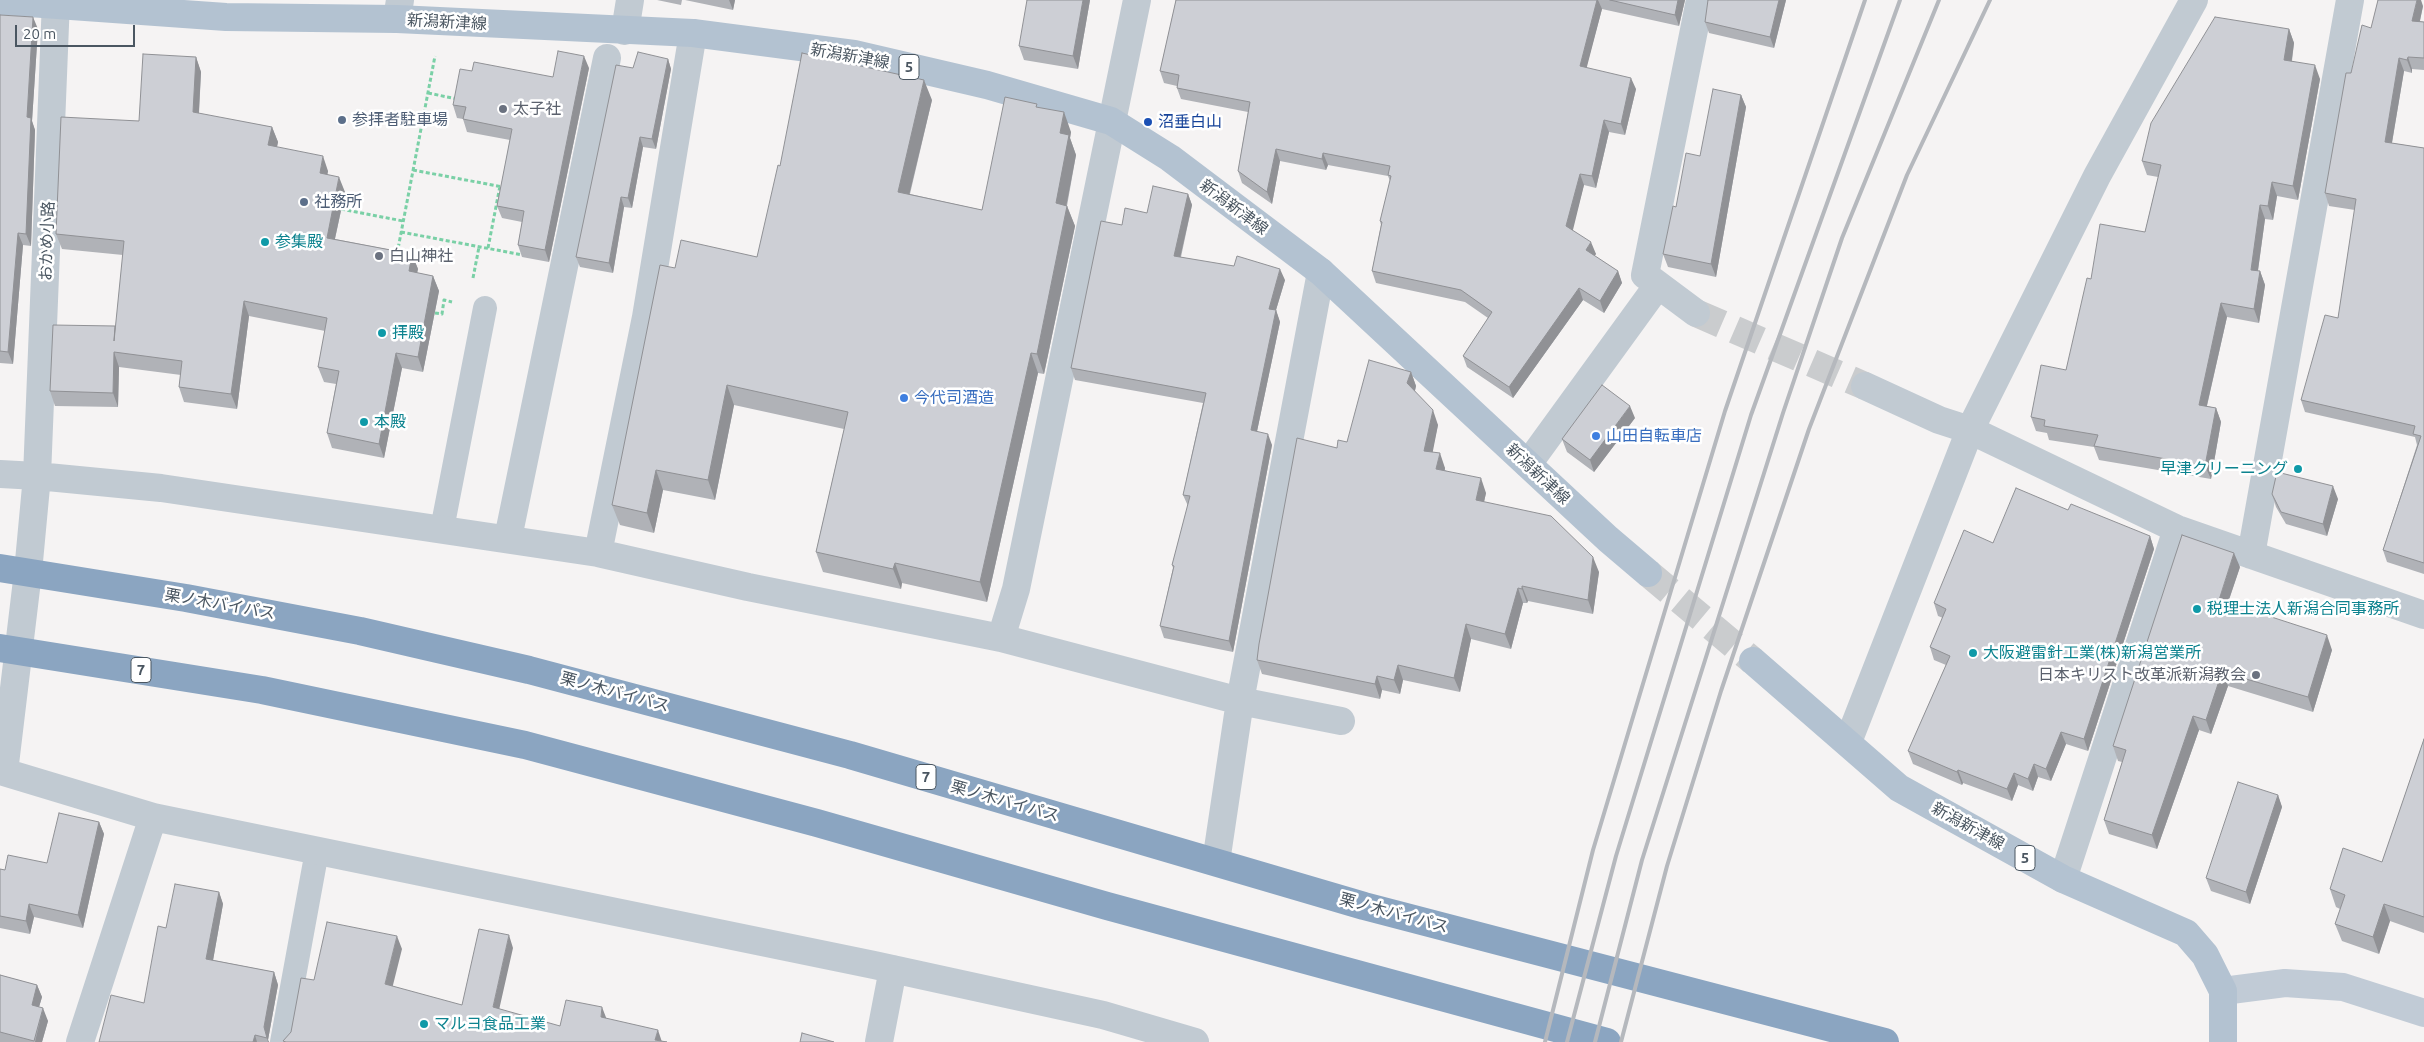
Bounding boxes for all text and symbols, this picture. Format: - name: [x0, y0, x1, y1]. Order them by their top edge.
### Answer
- street label: 新潟新津線: [407, 10, 487, 34]
- scale bar: [18, 15, 138, 47]
- text: 20 m: [23, 25, 56, 42]
- street label: 新潟新津線: [809, 40, 891, 72]
- road number: 5: [899, 54, 919, 80]
- place label: 太子社: [513, 99, 561, 119]
- marker: 太子社: [497, 103, 509, 115]
- place label: 参拝者駐車場: [352, 110, 448, 130]
- place label: 沼垂白山: [1158, 112, 1222, 132]
- marker: 参拝者駐車場: [336, 114, 348, 126]
- marker: 沼垂白山: [1142, 116, 1154, 128]
- street label: 新潟新津線: [1196, 175, 1272, 239]
- place label: 社務所: [314, 192, 362, 212]
- marker: 社務所: [298, 196, 310, 208]
- street label: おかめ小路: [36, 201, 58, 281]
- place label: 参集殿: [275, 232, 323, 252]
- marker: 参集殿: [259, 236, 271, 248]
- place label: 白山神社: [389, 246, 453, 266]
- marker: 白山神社: [373, 250, 385, 262]
- place label: 拝殿: [392, 323, 424, 343]
- marker: 拝殿: [376, 327, 388, 339]
- place label: 今代司酒造: [914, 388, 994, 408]
- marker: 今代司酒造: [898, 392, 910, 404]
- place label: 本殿: [374, 412, 406, 432]
- marker: 本殿: [358, 416, 370, 428]
- place label: 山田自転車店: [1606, 426, 1702, 446]
- marker: 山田自転車店: [1590, 430, 1602, 442]
- street label: 新潟新津線: [1502, 440, 1574, 508]
- place label: 早津クリーニング: [2160, 459, 2288, 479]
- marker: 早津クリーニング: [2292, 463, 2304, 475]
- street label: 栗ノ木バイパス: [163, 585, 277, 623]
- place label: 税理士法人新潟合同事務所: [2207, 599, 2399, 619]
- marker: 税理士法人新潟合同事務所: [2191, 603, 2203, 615]
- place label: 大阪避雷針工業(株)新潟営業所: [1983, 643, 2201, 663]
- marker: 大阪避雷針工業(株)新潟営業所: [1967, 647, 1979, 659]
- road number: 7: [131, 658, 151, 682]
- place label: 日本キリスト改革派新潟教会: [2038, 665, 2246, 685]
- street label: 栗ノ木バイパス: [558, 668, 672, 716]
- marker: 日本キリスト改革派新潟教会: [2250, 669, 2262, 681]
- road number: 7: [916, 764, 936, 790]
- street label: 栗ノ木バイパス: [949, 776, 1061, 826]
- street label: 新潟新津線: [1928, 798, 2008, 854]
- road number: 5: [2015, 846, 2035, 870]
- street label: 栗ノ木バイパス: [1337, 889, 1451, 937]
- place label: マルヨ食品工業: [434, 1014, 546, 1034]
- marker: マルヨ食品工業: [418, 1018, 430, 1030]

